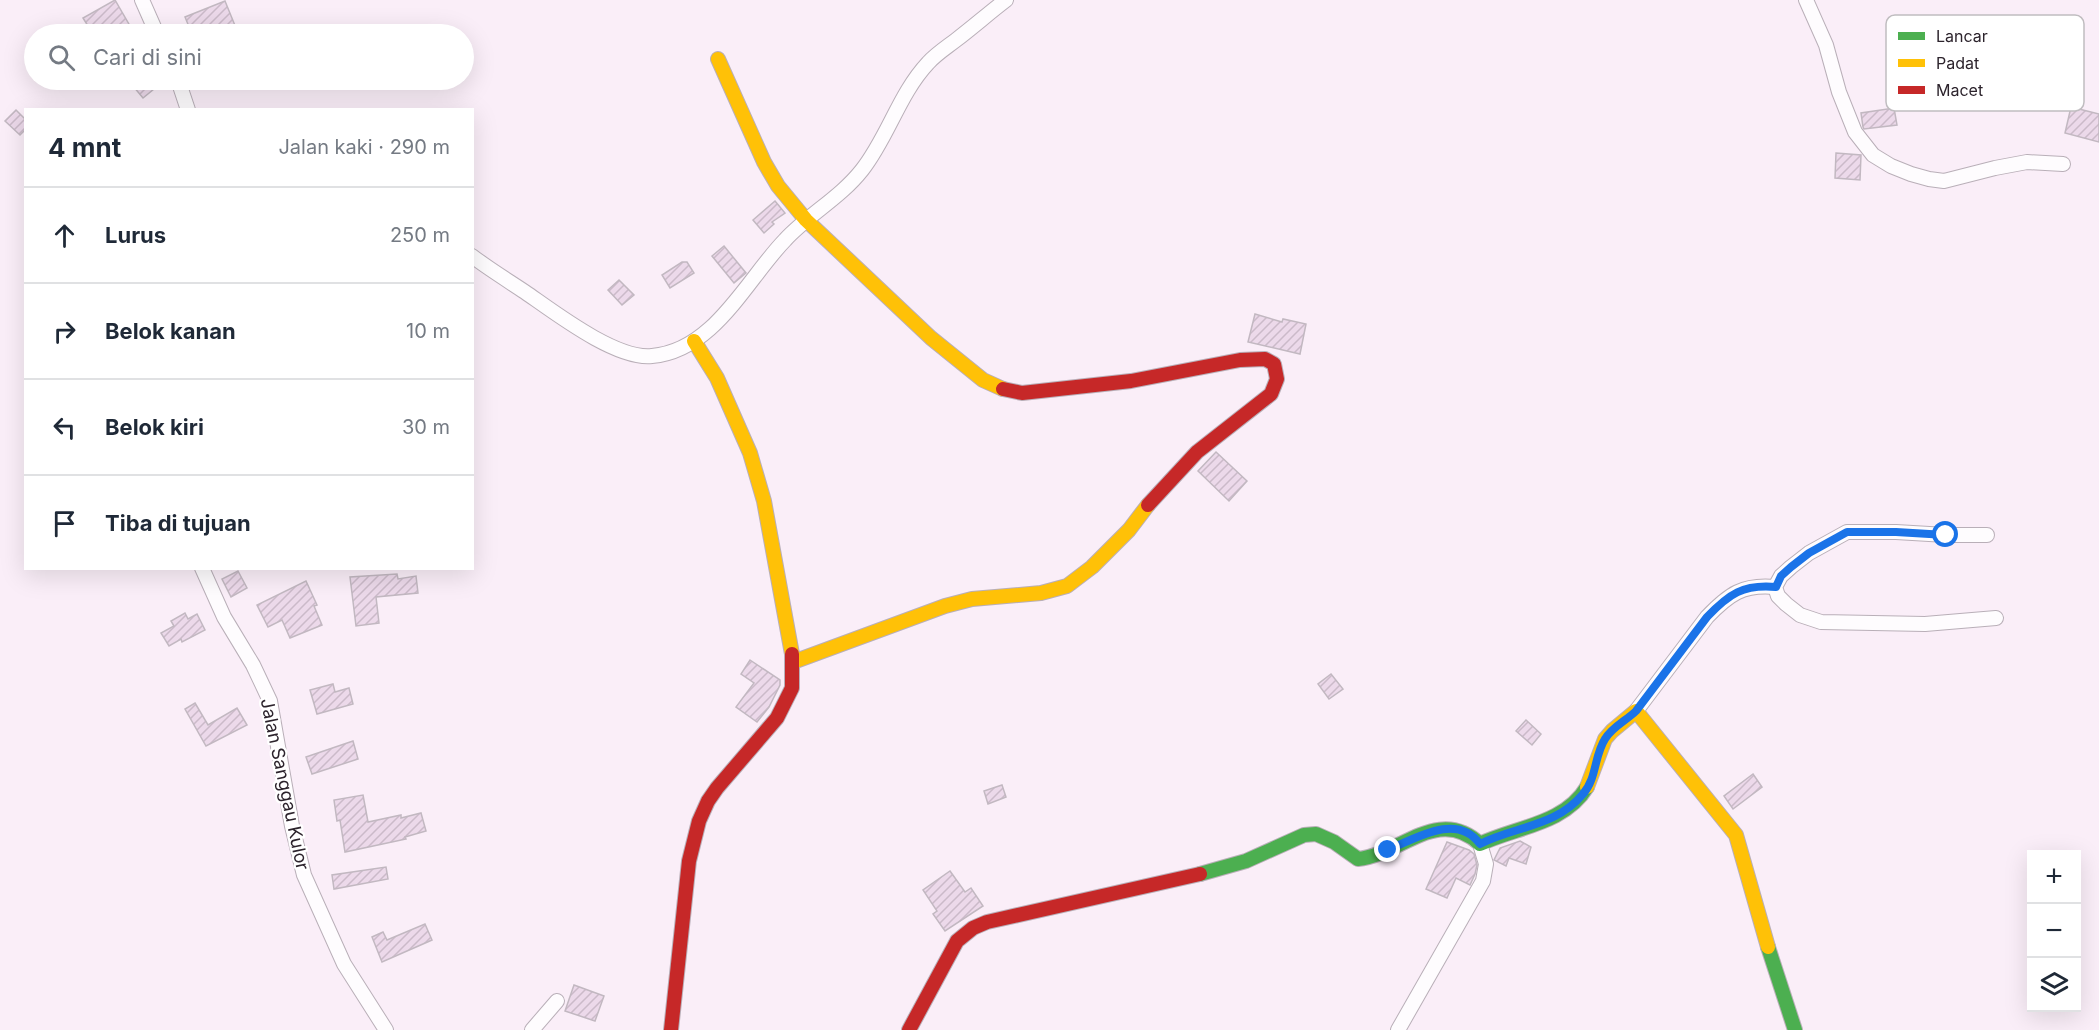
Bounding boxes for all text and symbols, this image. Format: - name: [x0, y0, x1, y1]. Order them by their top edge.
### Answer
- legend: [1886, 15, 2084, 111]
- search box: [24, 24, 474, 90]
- text: Lancar: [1936, 26, 1988, 46]
- icon: search: [45, 41, 78, 74]
- text: Cari di sini: [93, 44, 202, 70]
- text: Padat: [1936, 53, 1979, 73]
- text: Macet: [1936, 80, 1983, 100]
- text: 4 mnt: [48, 132, 121, 163]
- text: Jalan kaki · 290 m: [278, 135, 450, 159]
- icon: ahead: [48, 219, 81, 252]
- text: Lurus: [105, 222, 166, 248]
- text: 250 m: [390, 223, 450, 247]
- icon: right: [48, 315, 81, 348]
- text: Belok kanan: [105, 318, 236, 344]
- text: 10 m: [406, 319, 450, 343]
- icon: left: [48, 411, 81, 444]
- text: Belok kiri: [105, 414, 204, 440]
- text: 30 m: [402, 415, 450, 439]
- icon: arrive: [48, 507, 81, 540]
- text: Tiba di tujuan: [105, 510, 251, 536]
- route start: [1932, 521, 1958, 547]
- street label: Jalan Sanggau Kulor: [257, 696, 313, 872]
- route end: [1374, 836, 1400, 862]
- map controls: [2027, 850, 2081, 1012]
- button: +: [2027, 850, 2081, 904]
- button: −: [2027, 904, 2081, 958]
- button: layers: [2027, 958, 2081, 1012]

